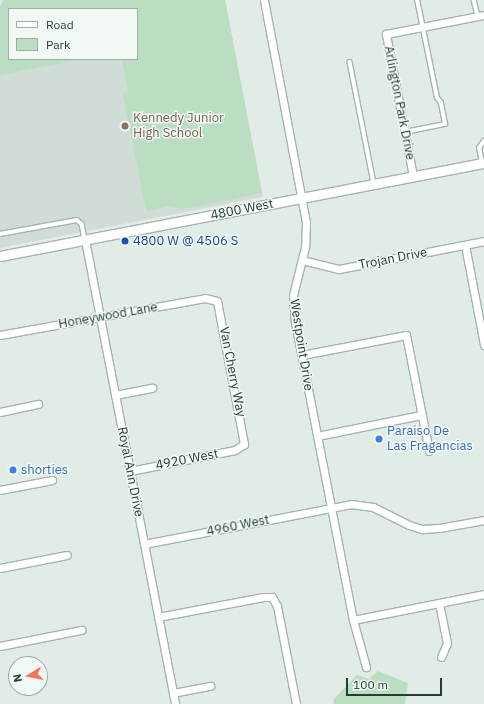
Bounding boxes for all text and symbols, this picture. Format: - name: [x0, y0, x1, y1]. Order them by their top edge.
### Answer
- legend: [8, 8, 138, 60]
- text: Road: [46, 17, 74, 32]
- text: Park: [46, 37, 70, 52]
- street label: Arlington Park Drive: [380, 45, 418, 161]
- place label: Kennedy Junior High School: [133, 111, 224, 142]
- marker: Kennedy Junior High School: [120, 121, 130, 131]
- street label: 4800 West: [209, 196, 275, 224]
- place label: 4800 W @ 4506 S: [133, 233, 238, 249]
- marker: 4800 W @ 4506 S: [120, 236, 130, 246]
- street label: Trojan Drive: [357, 245, 429, 273]
- street label: Westpoint Drive: [286, 298, 316, 392]
- street label: Honeywood Lane: [57, 300, 159, 332]
- street label: Van Cherry Way: [216, 326, 248, 418]
- place label: Paraiso De Las Fragancias: [387, 424, 473, 455]
- street label: Royal Ann Drive: [114, 426, 146, 518]
- marker: Paraiso De Las Fragancias: [374, 434, 384, 444]
- street label: 4920 West: [154, 446, 220, 474]
- place label: shorties: [21, 462, 68, 478]
- marker: shorties: [8, 465, 18, 475]
- street label: 4960 West: [205, 512, 271, 540]
- north arrow: [8, 656, 48, 696]
- scale bar: [348, 670, 444, 696]
- text: N: [10, 673, 25, 683]
- text: 100 m: [353, 677, 388, 692]

